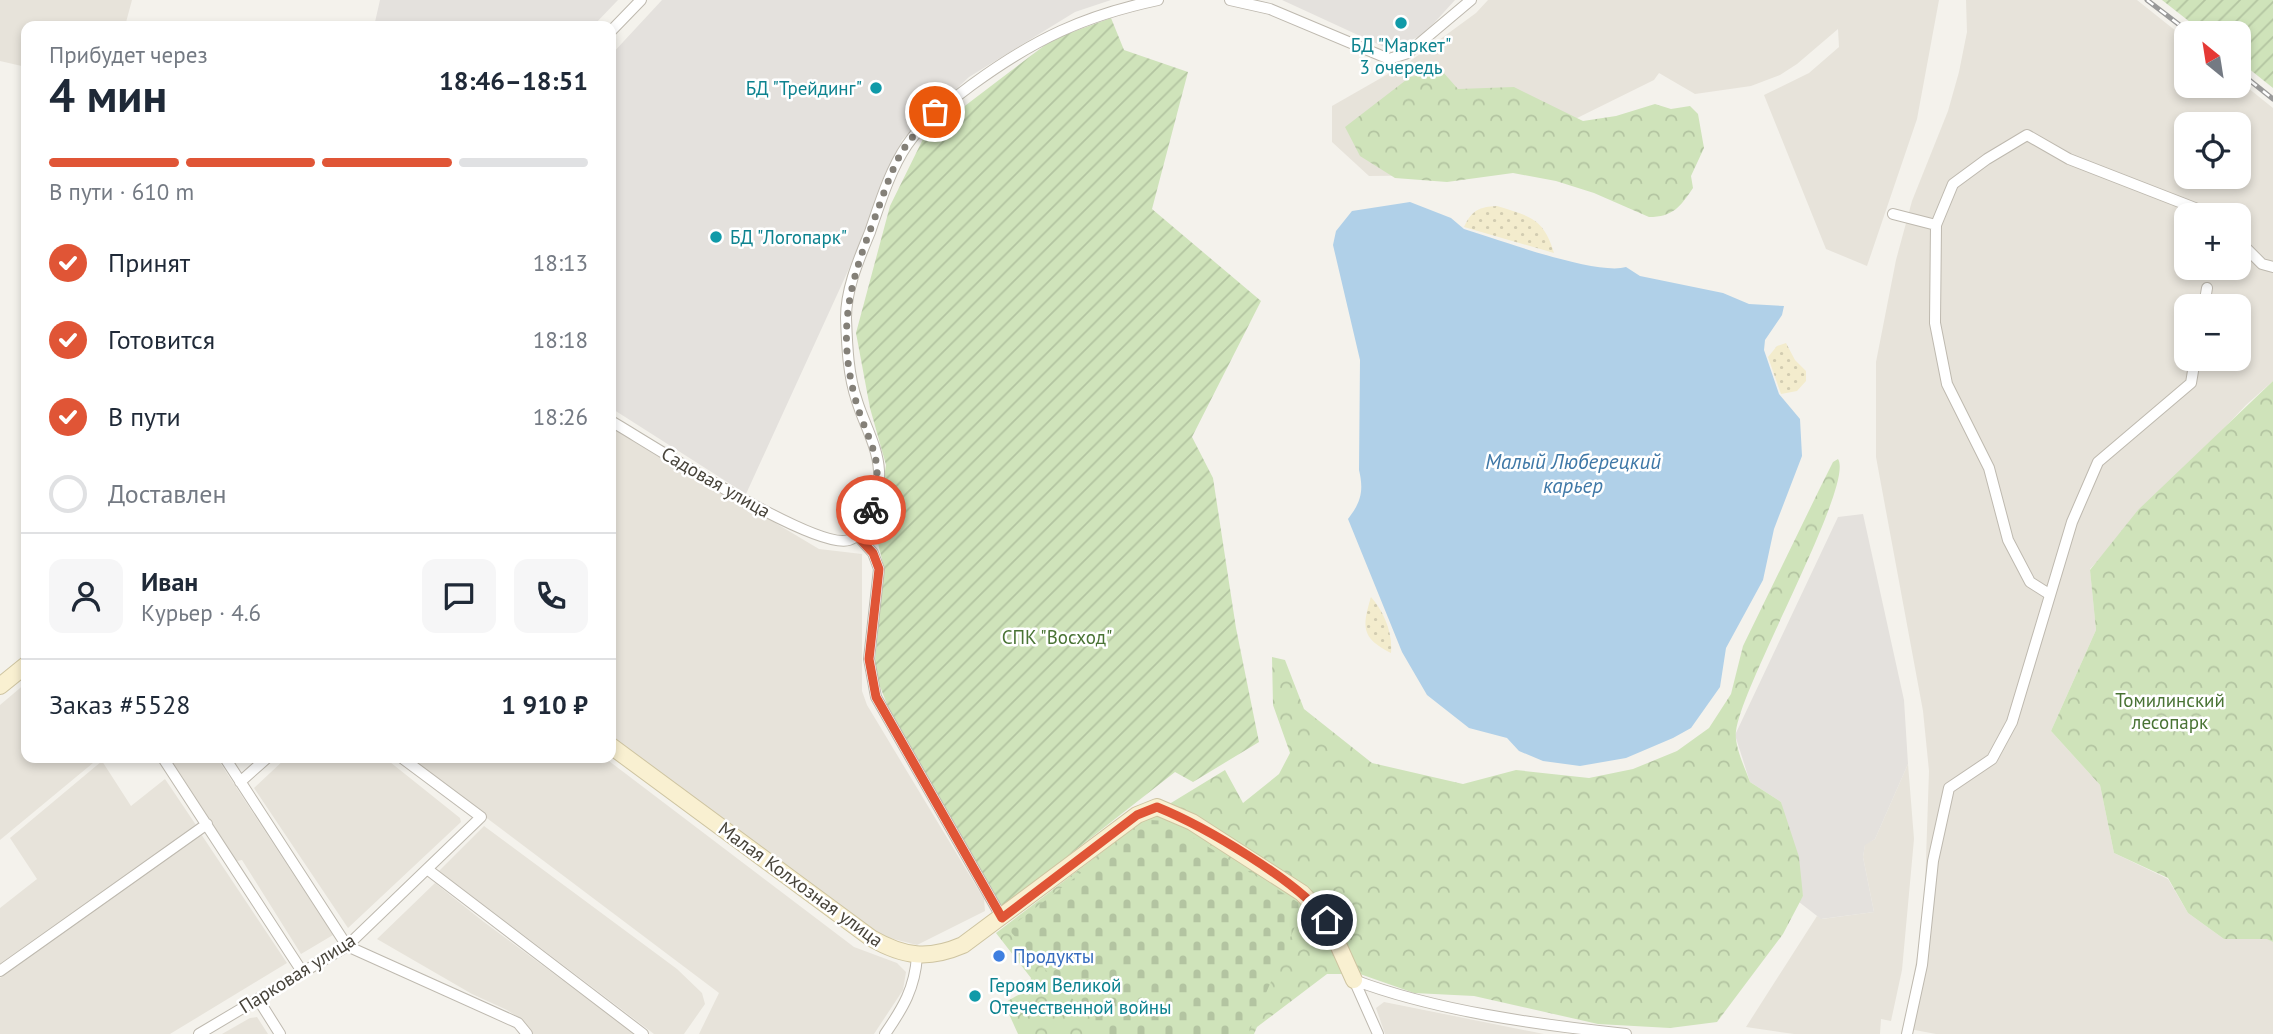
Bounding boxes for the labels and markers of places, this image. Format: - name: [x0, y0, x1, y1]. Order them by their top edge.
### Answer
- marker: БД "Маркет" 3 очередь: [1393, 15, 1409, 31]
- place label: БД "Маркет" 3 очередь: [1351, 33, 1451, 79]
- place label: БД "Трейдинг": [746, 76, 862, 100]
- marker: БД "Трейдинг": [868, 80, 884, 96]
- pin: [905, 82, 965, 142]
- place label: БД "Логопарк": [730, 225, 847, 249]
- marker: БД "Логопарк": [708, 229, 724, 245]
- pin: [1297, 890, 1357, 950]
- place label: Продукты: [1013, 944, 1094, 968]
- marker: Продукты: [991, 948, 1007, 964]
- place label: Героям Великой Отечественной войны: [989, 973, 1172, 1019]
- marker: Героям Великой Отечественной войны: [967, 988, 983, 1004]

